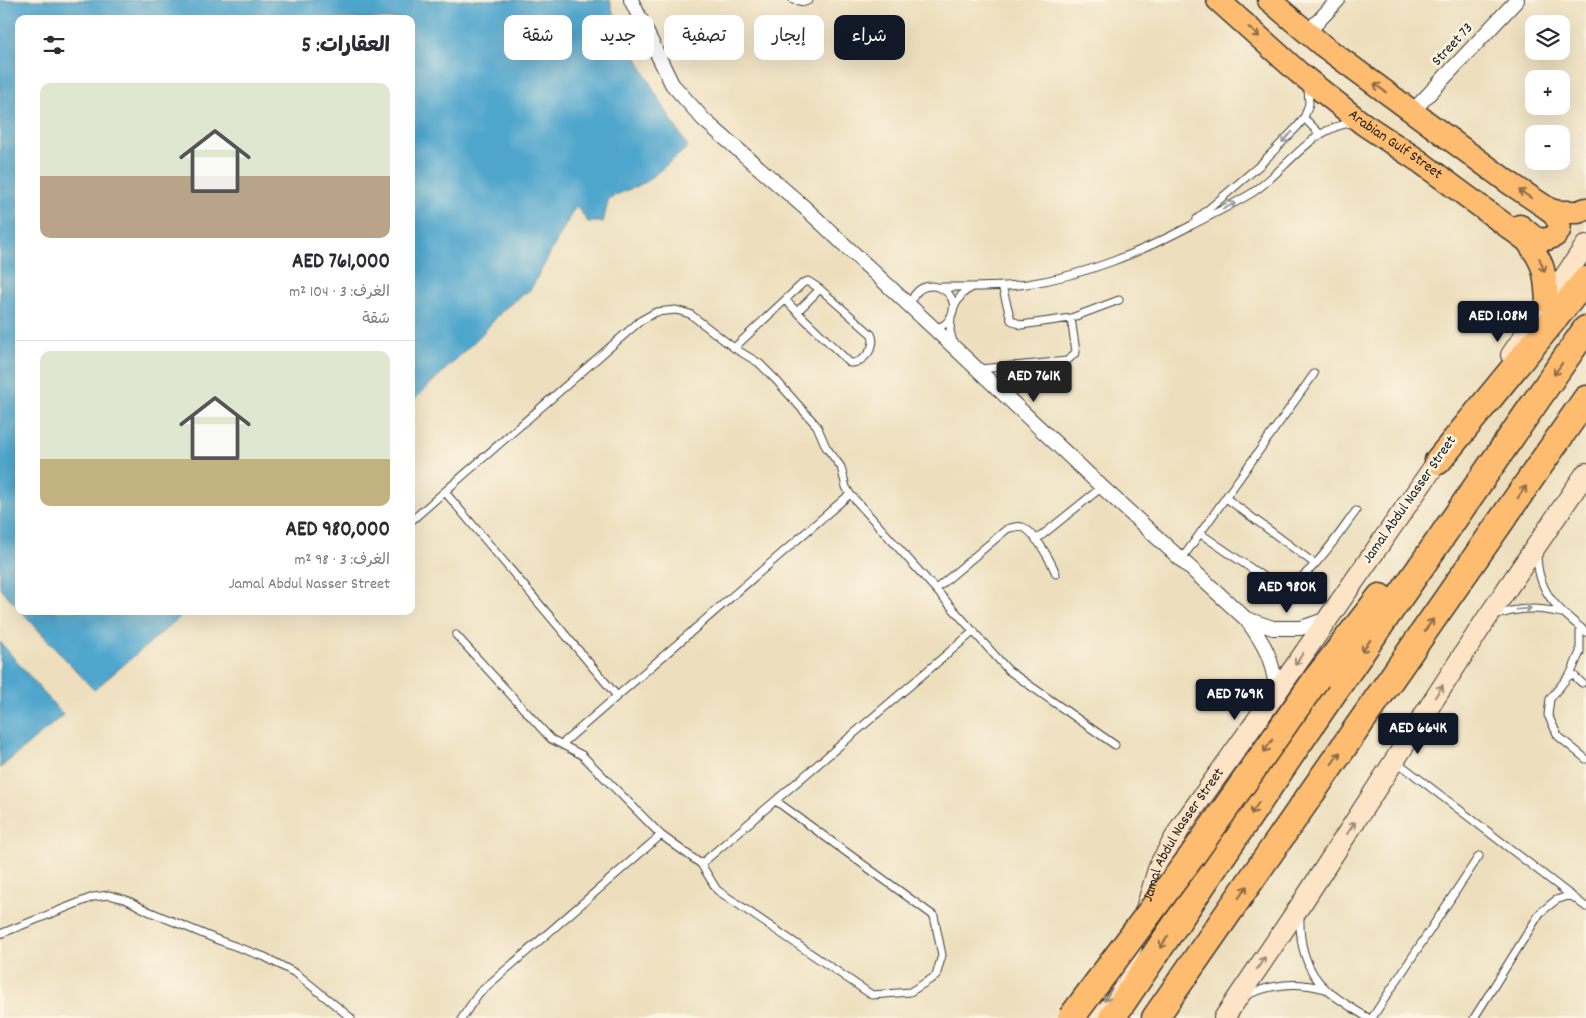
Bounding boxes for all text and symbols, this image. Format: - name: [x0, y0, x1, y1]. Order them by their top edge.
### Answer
- chip: شقة: [504, 15, 572, 60]
- chip: جديد: [582, 15, 654, 60]
- chip: تصفية: [664, 15, 744, 60]
- chip: إيجار: [754, 15, 824, 60]
- chip: شراء: [834, 15, 905, 60]
- map controls: [1525, 15, 1570, 170]
- button: layers: [1525, 15, 1570, 60]
- street label: Street 73: [1427, 18, 1479, 72]
- one-way arrow: [1248, 27, 1261, 38]
- icon: filters: [40, 31, 68, 59]
- text: العقارات: 5: [302, 32, 390, 62]
- button: +: [1525, 70, 1570, 115]
- one-way arrow: [1373, 83, 1387, 93]
- street label: Arabian Gulf Street: [1343, 105, 1447, 186]
- icon: home: [170, 116, 260, 206]
- button: −: [1525, 125, 1570, 170]
- one-way arrow: [1281, 131, 1293, 143]
- one-way arrow: [1519, 188, 1533, 198]
- one-way arrow: [1221, 201, 1236, 210]
- text: AED 761,000: [292, 248, 390, 278]
- one-way arrow: [1538, 257, 1547, 272]
- text: الغرف: 3 · 104 m²: [289, 281, 390, 304]
- pin: AED 1.08M: [1441, 300, 1555, 343]
- text: AED 1.08M: [1469, 305, 1527, 328]
- text: شقة: [362, 308, 390, 331]
- pin: AED 761K: [982, 360, 1086, 403]
- one-way arrow: [1553, 362, 1563, 376]
- text: AED 761K: [1008, 365, 1060, 388]
- icon: home: [170, 383, 260, 473]
- street label: Jamal Abdul Nasser Street: [1358, 431, 1463, 568]
- one-way arrow: [1517, 485, 1527, 499]
- text: AED 980,000: [286, 516, 390, 546]
- text: الغرف: 3 · 98 m²: [294, 549, 390, 572]
- pin: AED 980K: [1235, 572, 1339, 614]
- text: Jamal Abdul Nasser Street: [229, 573, 390, 596]
- text: AED 980K: [1258, 576, 1316, 599]
- one-way arrow: [1515, 605, 1531, 614]
- one-way arrow: [1424, 618, 1434, 632]
- one-way arrow: [1361, 639, 1371, 653]
- one-way arrow: [1294, 652, 1305, 666]
- pin: AED 769K: [1183, 678, 1287, 721]
- text: AED 769K: [1207, 683, 1263, 706]
- one-way arrow: [1434, 685, 1444, 699]
- pin: AED 664K: [1366, 712, 1470, 755]
- text: AED 664K: [1389, 717, 1447, 740]
- one-way arrow: [1263, 739, 1274, 752]
- one-way arrow: [1331, 752, 1341, 766]
- street label: Jamal Abdul Nasser Street: [1138, 763, 1230, 905]
- one-way arrow: [1250, 800, 1260, 814]
- one-way arrow: [1346, 821, 1356, 835]
- one-way arrow: [1238, 885, 1248, 899]
- one-way arrow: [1159, 935, 1169, 949]
- one-way arrow: [1256, 956, 1266, 970]
- one-way arrow: [1103, 988, 1113, 1002]

